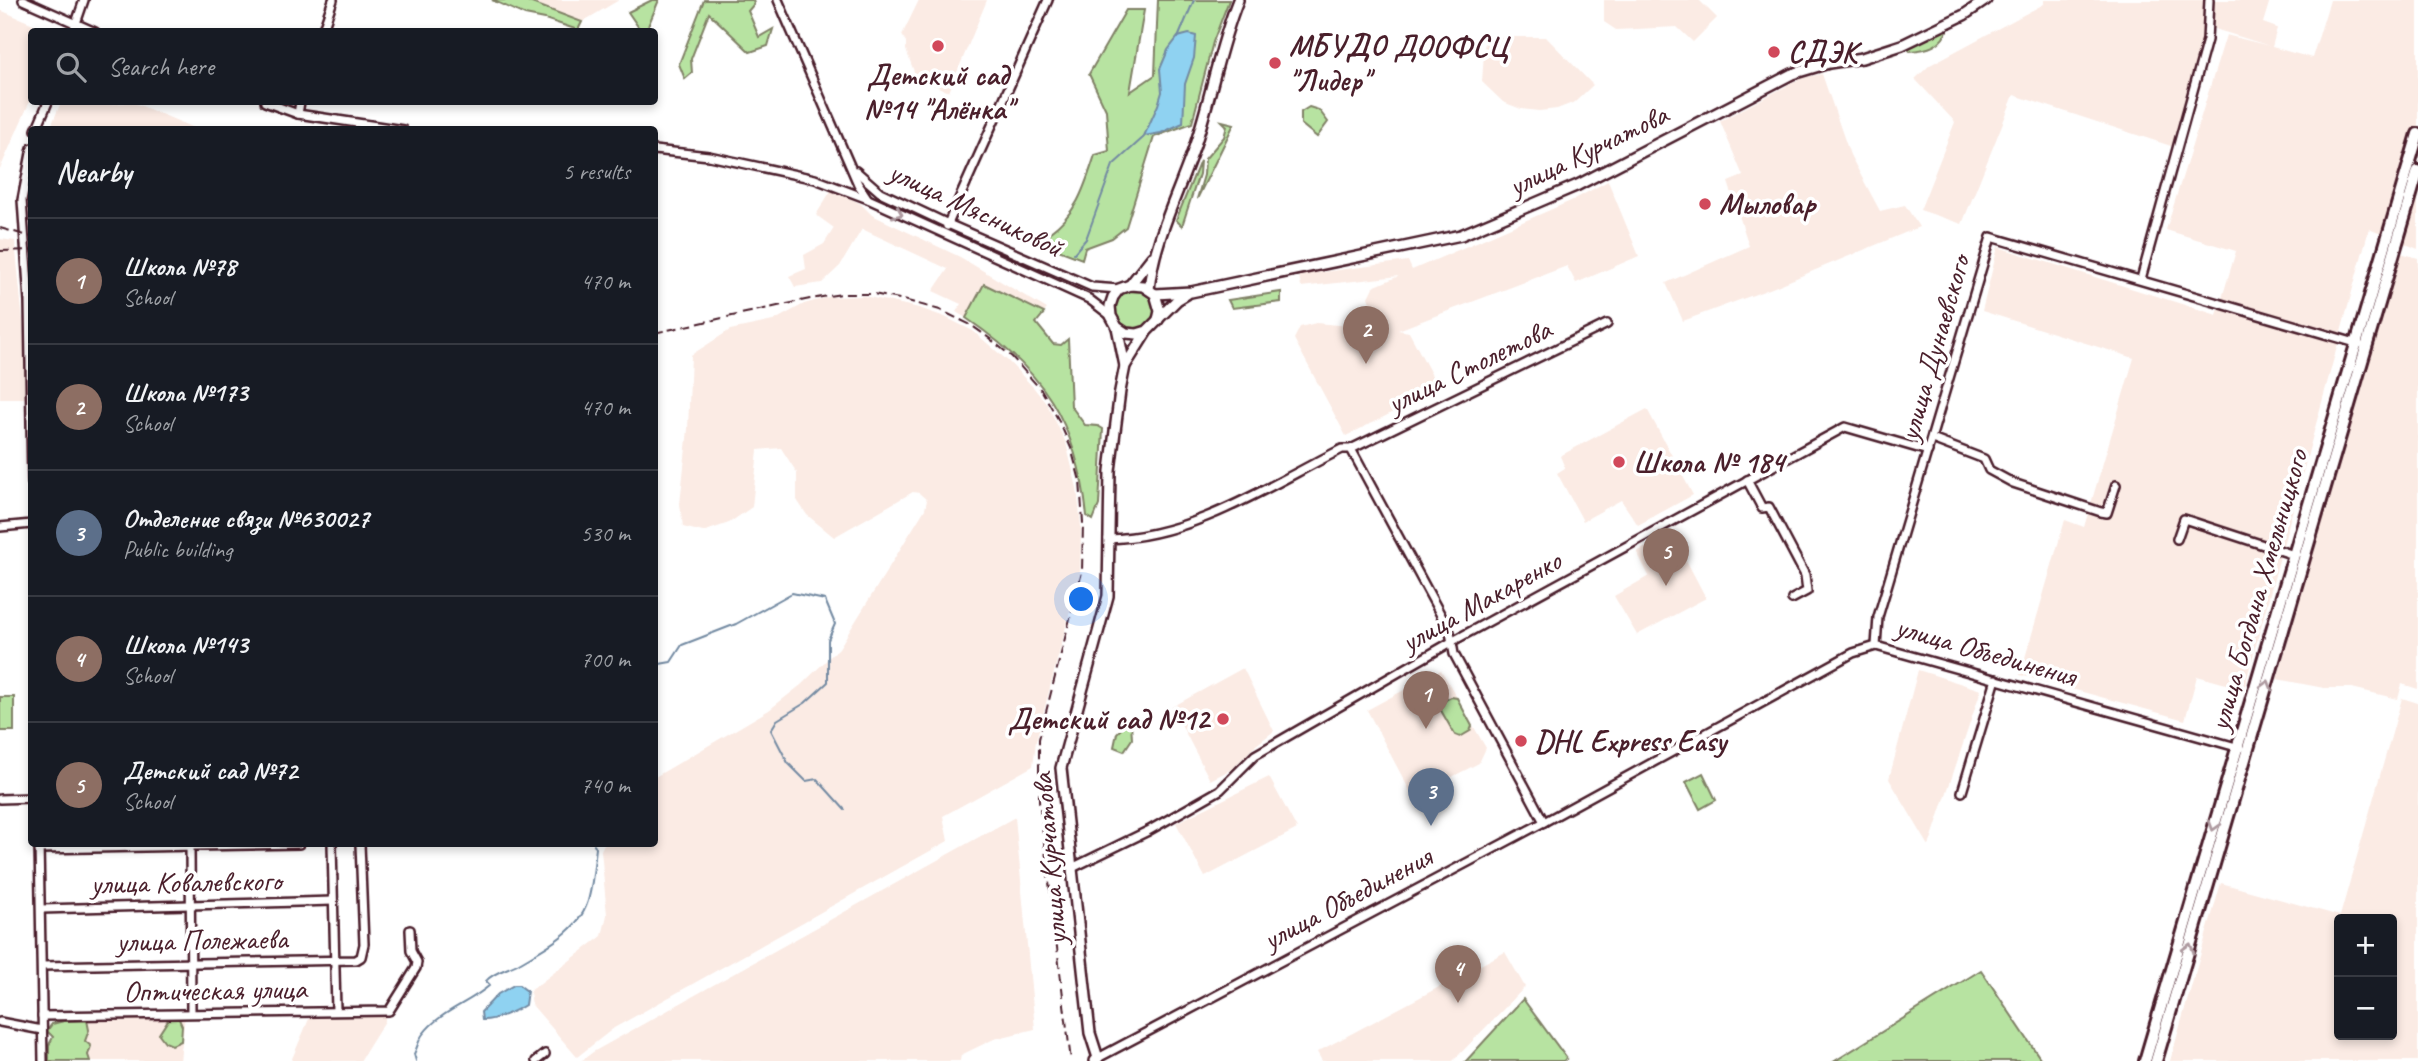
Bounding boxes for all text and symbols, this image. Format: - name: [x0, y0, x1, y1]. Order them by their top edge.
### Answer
- place label: МБУДО ДООФСЦ "Лидер": [1289, 27, 1511, 99]
- search box: [28, 28, 658, 105]
- place label: СДЭК: [1788, 33, 1863, 71]
- marker: Детский сад №14 "Алёнка": [930, 38, 946, 54]
- marker: СДЭК: [1766, 44, 1782, 60]
- icon: search: [52, 48, 90, 86]
- text: Search here: [108, 50, 214, 83]
- marker: МБУДО ДООФСЦ "Лидер": [1267, 55, 1283, 71]
- place label: Детский сад №14 "Алёнка": [864, 56, 1019, 128]
- street label: улица Курчатова: [1500, 94, 1676, 206]
- street label: улица Мясниковой: [881, 151, 1070, 267]
- text: Nearby: [56, 153, 132, 191]
- text: 5 results: [563, 157, 630, 186]
- place label: Мыловар: [1719, 185, 1818, 223]
- marker: Мыловар: [1697, 196, 1713, 212]
- one-way arrow: [891, 205, 903, 219]
- street label: улица Дунаевского: [1889, 248, 1980, 447]
- text: Школа №78: [123, 250, 236, 283]
- text: 1: [74, 267, 84, 296]
- text: 470 m: [581, 267, 630, 296]
- text: School: [123, 283, 172, 312]
- pin: 2: [1343, 306, 1389, 364]
- street label: улица Столетова: [1379, 309, 1559, 423]
- text: Школа №173: [123, 376, 248, 409]
- text: 2: [74, 393, 84, 422]
- text: 470 m: [581, 393, 630, 422]
- text: School: [123, 409, 172, 438]
- place label: Школа № 184: [1633, 443, 1788, 481]
- street label: улица Богдана Хмельницкого: [2199, 444, 2317, 737]
- marker: Школа № 184: [1611, 454, 1627, 470]
- text: Отделение связи №630027: [123, 502, 369, 535]
- text: 3: [74, 519, 84, 548]
- text: 530 m: [581, 519, 630, 548]
- pin: 5: [1643, 528, 1689, 586]
- text: Public building: [123, 535, 232, 564]
- street label: улица Макаренко: [1393, 541, 1569, 662]
- your location: [1064, 582, 1098, 616]
- street label: улица Объединения: [1890, 607, 2083, 696]
- text: Школа №143: [123, 628, 248, 661]
- text: 4: [74, 645, 84, 674]
- text: 700 m: [581, 645, 630, 674]
- text: School: [123, 661, 172, 690]
- pin: 1: [1403, 671, 1449, 729]
- one-way arrow: [2259, 679, 2273, 691]
- place label: Детский сад №12: [1008, 700, 1211, 738]
- marker: Детский сад №12: [1215, 711, 1231, 727]
- place label: DHL Express Easy: [1535, 722, 1729, 760]
- marker: DHL Express Easy: [1513, 733, 1529, 749]
- text: Детский сад №72: [123, 754, 297, 787]
- pin: 3: [1408, 768, 1454, 826]
- street label: улица Курчатова: [1022, 769, 1076, 949]
- text: 5: [74, 771, 84, 800]
- text: 740 m: [581, 771, 630, 800]
- text: School: [123, 787, 172, 816]
- one-way arrow: [2208, 819, 2223, 831]
- street label: улица Объединения: [1254, 836, 1440, 959]
- street label: улица Ковалевского: [88, 861, 285, 903]
- map controls: [2334, 914, 2397, 1040]
- button: +: [2334, 914, 2397, 977]
- street label: улица Полежаева: [114, 919, 290, 961]
- one-way arrow: [2180, 943, 2195, 955]
- pin: 4: [1435, 945, 1481, 1003]
- street label: Оптическая улица: [123, 969, 309, 1011]
- button: −: [2334, 977, 2397, 1040]

